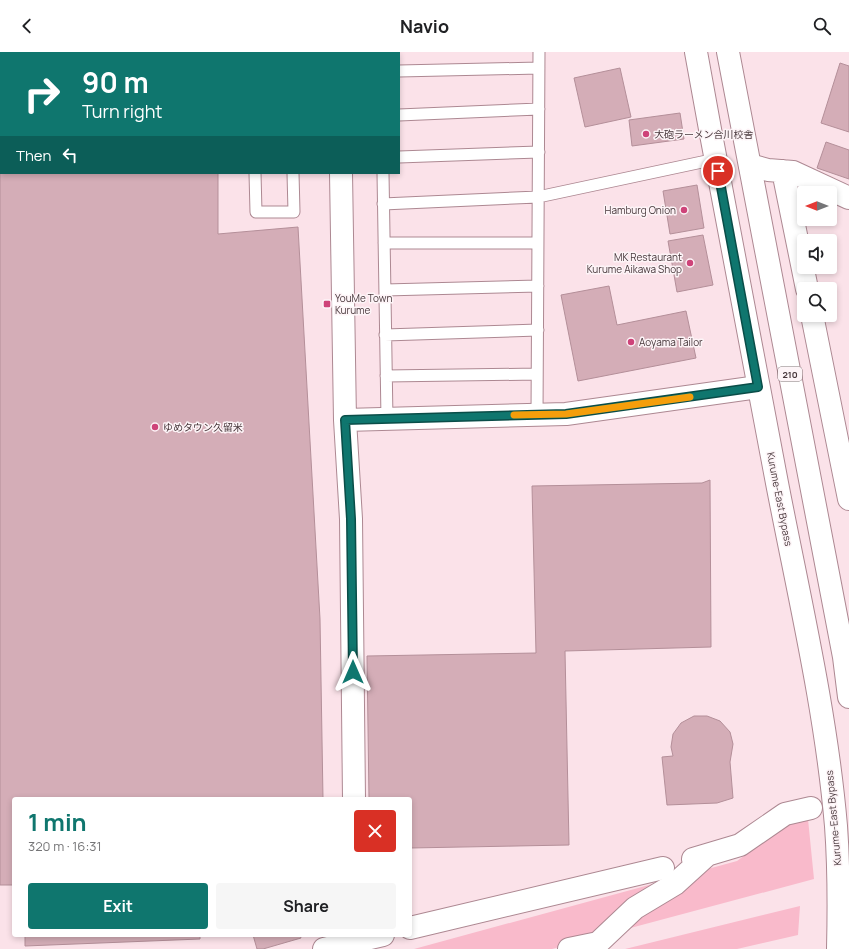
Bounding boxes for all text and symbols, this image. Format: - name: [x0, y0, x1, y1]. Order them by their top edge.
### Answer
- text: Navio: [400, 14, 449, 38]
- icon: back: [16, 15, 38, 37]
- icon: search: [811, 15, 833, 37]
- text: 90 m: [82, 63, 149, 101]
- icon: right: [16, 68, 68, 120]
- text: Turn right: [82, 99, 163, 123]
- place label: 大砲ラーメン合川校舎: [654, 127, 754, 141]
- marker: 大砲ラーメン合川校舎: [641, 129, 651, 139]
- icon: left: [59, 144, 81, 166]
- text: Then: [16, 145, 51, 166]
- pin: [701, 154, 735, 188]
- icon: arrive: [707, 160, 729, 182]
- north arrow: [797, 186, 837, 226]
- map controls: [797, 186, 837, 322]
- place label: Hamburg Onion: [605, 203, 676, 217]
- marker: Hamburg Onion: [679, 205, 689, 215]
- button: sound: [797, 234, 837, 274]
- place label: MK Restaurant Kurume Aikawa Shop: [587, 250, 682, 276]
- marker: MK Restaurant Kurume Aikawa Shop: [685, 258, 695, 268]
- button: search: [797, 282, 837, 322]
- place label: YouMe Town Kurume: [335, 291, 392, 317]
- marker: YouMe Town Kurume: [322, 299, 332, 309]
- place label: Aoyama Tailor: [639, 335, 703, 349]
- marker: Aoyama Tailor: [626, 337, 636, 347]
- road number: 210: [778, 367, 802, 381]
- place label: ゆめタウン久留米: [163, 420, 243, 434]
- marker: ゆめタウン久留米: [150, 422, 160, 432]
- street label: Kurume-East Bypass: [764, 451, 796, 547]
- position arrow: [332, 651, 374, 693]
- street label: Kurume-East Bypass: [822, 770, 844, 866]
- text: 1 min: [28, 805, 87, 838]
- button: close: [354, 810, 396, 852]
- text: 320 m · 16:31: [28, 837, 102, 855]
- button: Exit: [28, 883, 208, 929]
- button: Share: [216, 883, 396, 929]

